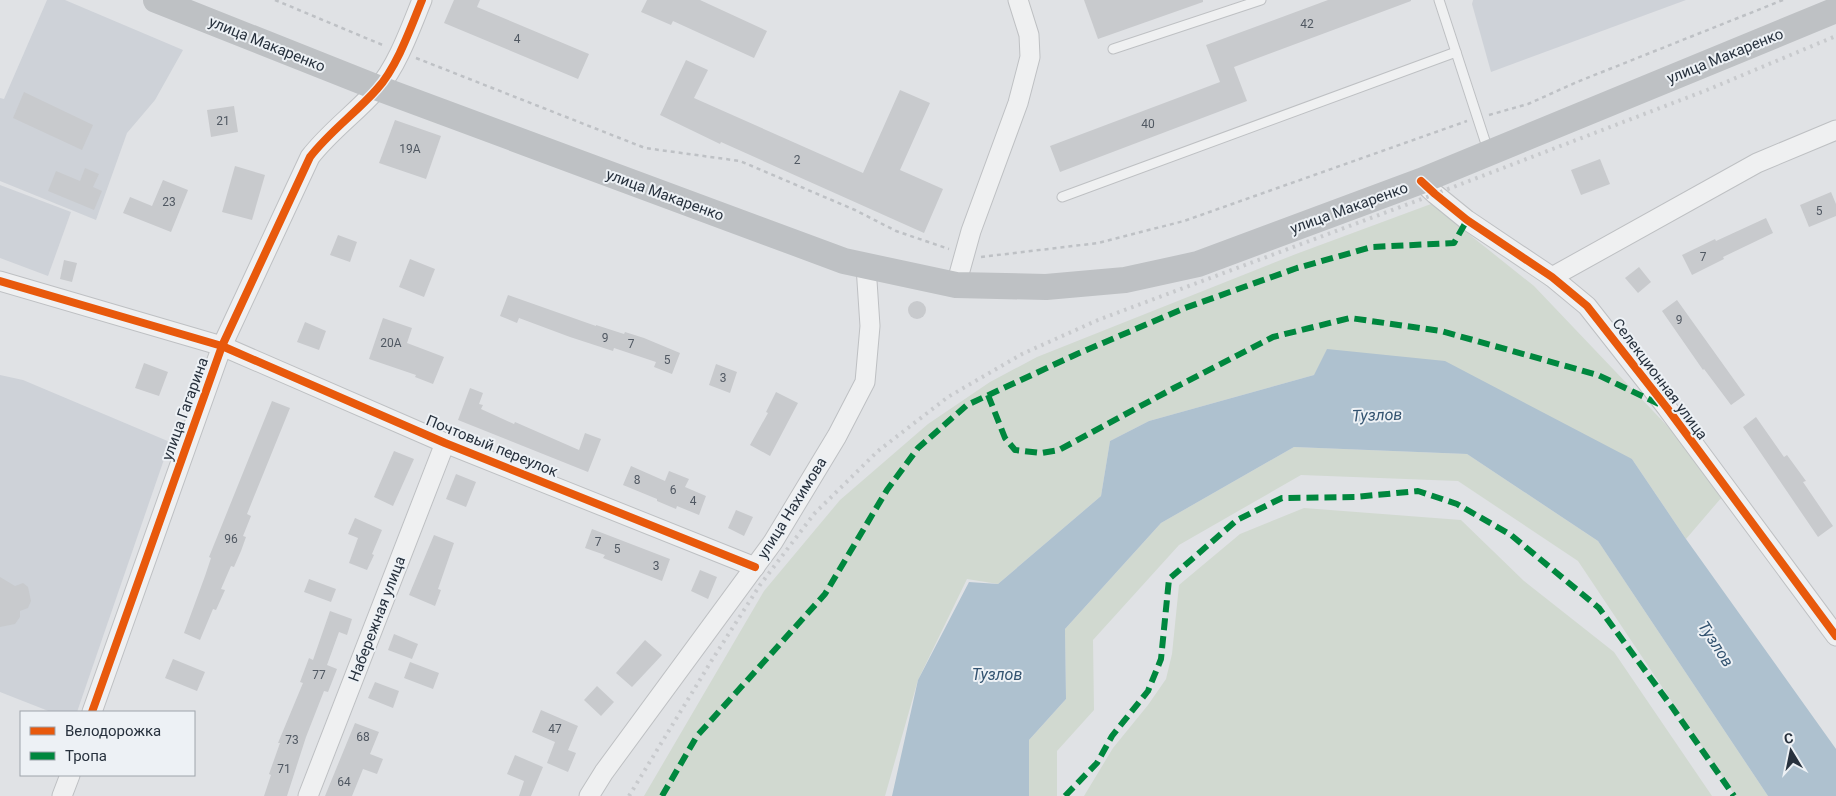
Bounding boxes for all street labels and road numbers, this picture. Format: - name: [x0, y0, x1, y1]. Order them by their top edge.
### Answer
- street label: улица Макаренко: [206, 12, 328, 76]
- street label: улица Макаренко: [1664, 24, 1786, 88]
- street label: улица Макаренко: [604, 165, 726, 225]
- street label: улица Макаренко: [1288, 178, 1410, 238]
- street label: Селекционная улица: [1609, 315, 1711, 443]
- street label: улица Гагарина: [158, 355, 212, 463]
- street label: Почтовый переулок: [423, 411, 561, 481]
- street label: улица Нахимова: [754, 454, 830, 562]
- street label: Набережная улица: [345, 554, 409, 684]

